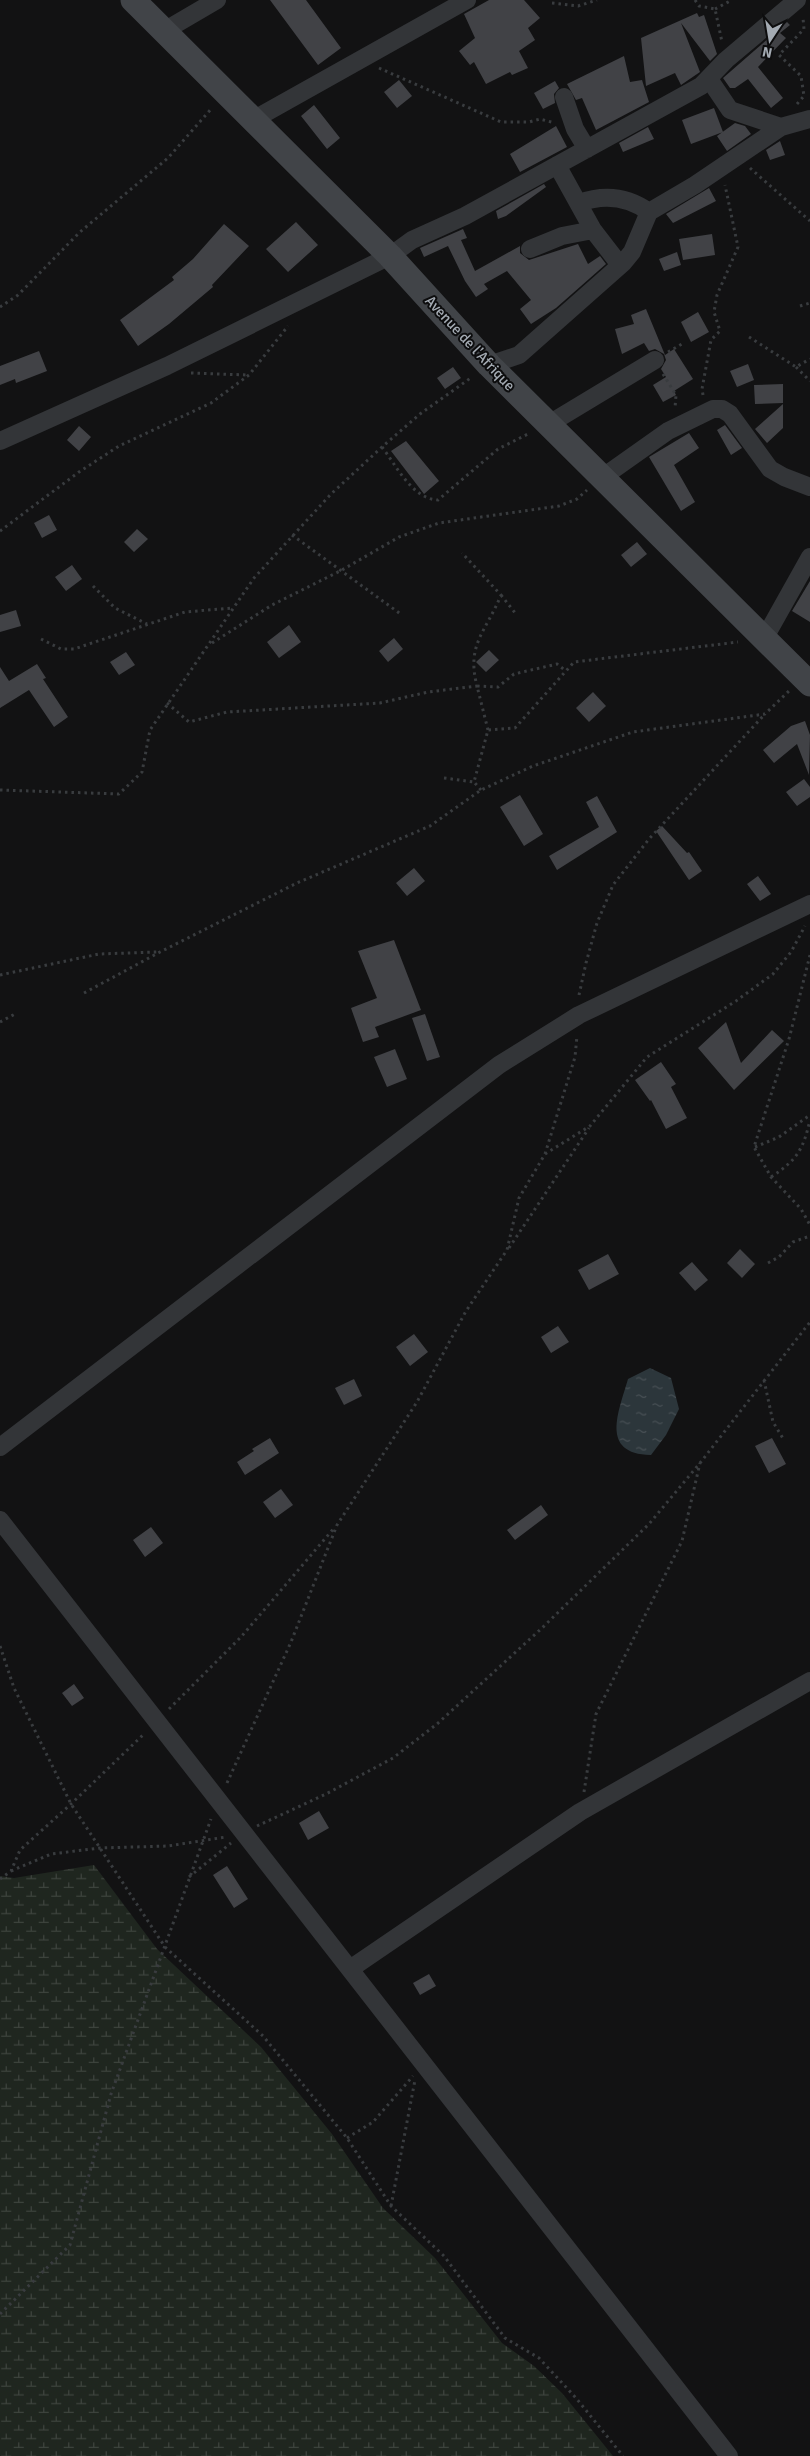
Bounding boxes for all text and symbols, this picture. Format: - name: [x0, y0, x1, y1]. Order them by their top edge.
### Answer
- north arrow: [745, 15, 795, 65]
- text: N: [761, 43, 774, 62]
- street label: Avenue de l'Afrique: [421, 292, 519, 394]

